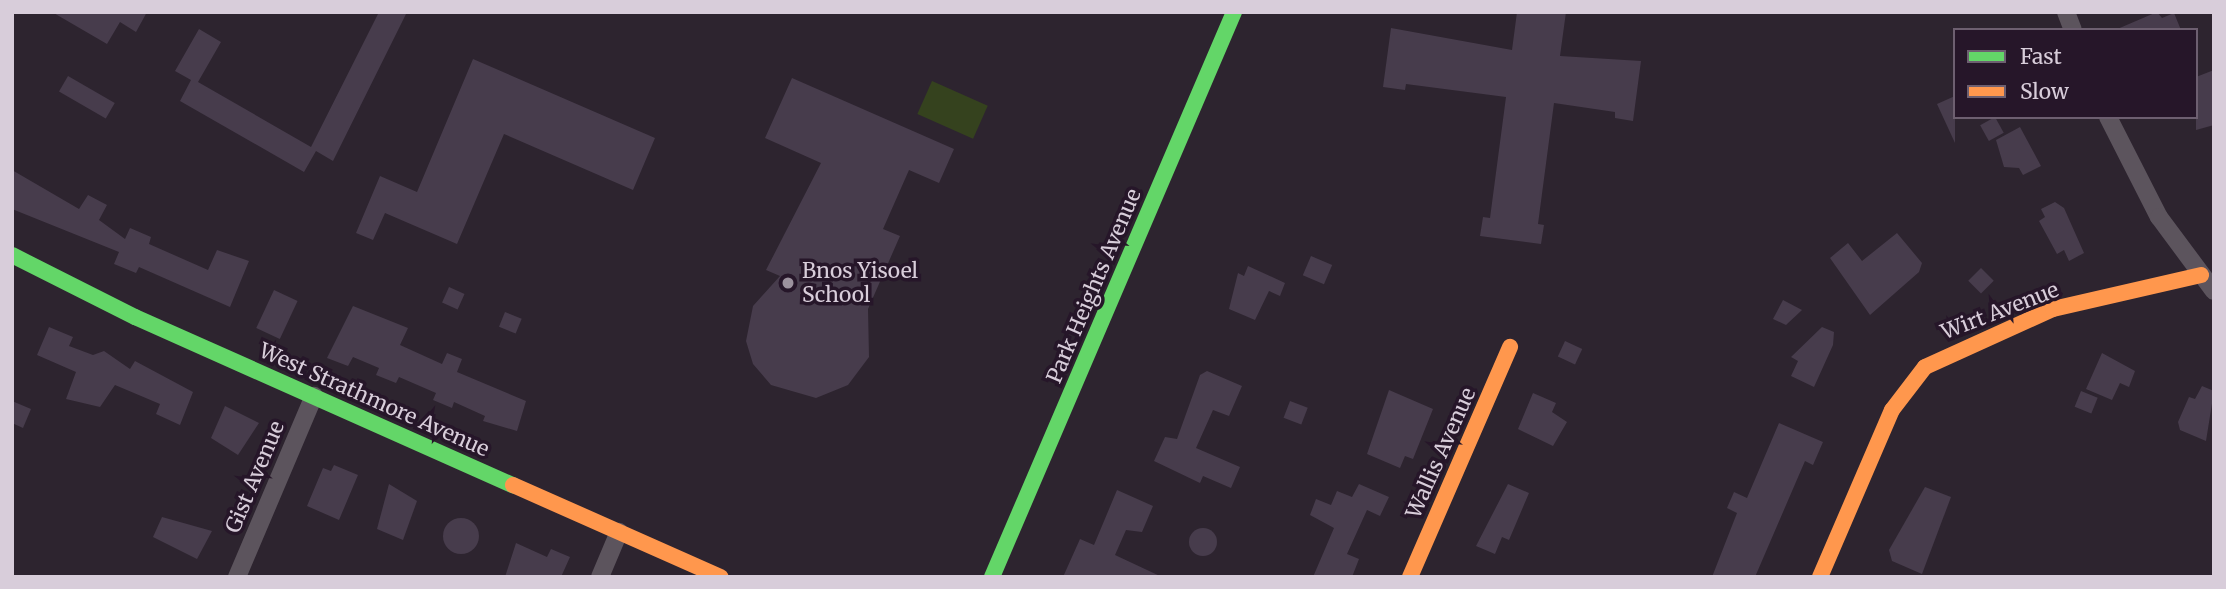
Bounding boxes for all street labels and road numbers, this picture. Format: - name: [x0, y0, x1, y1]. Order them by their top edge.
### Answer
- street label: Park Heights Avenue: [1042, 185, 1146, 387]
- street label: Wirt Avenue: [1938, 277, 2062, 345]
- street label: West Strathmore Avenue: [255, 338, 493, 462]
- street label: Wallis Avenue: [1401, 384, 1481, 522]
- street label: Gist Avenue: [220, 417, 290, 537]

